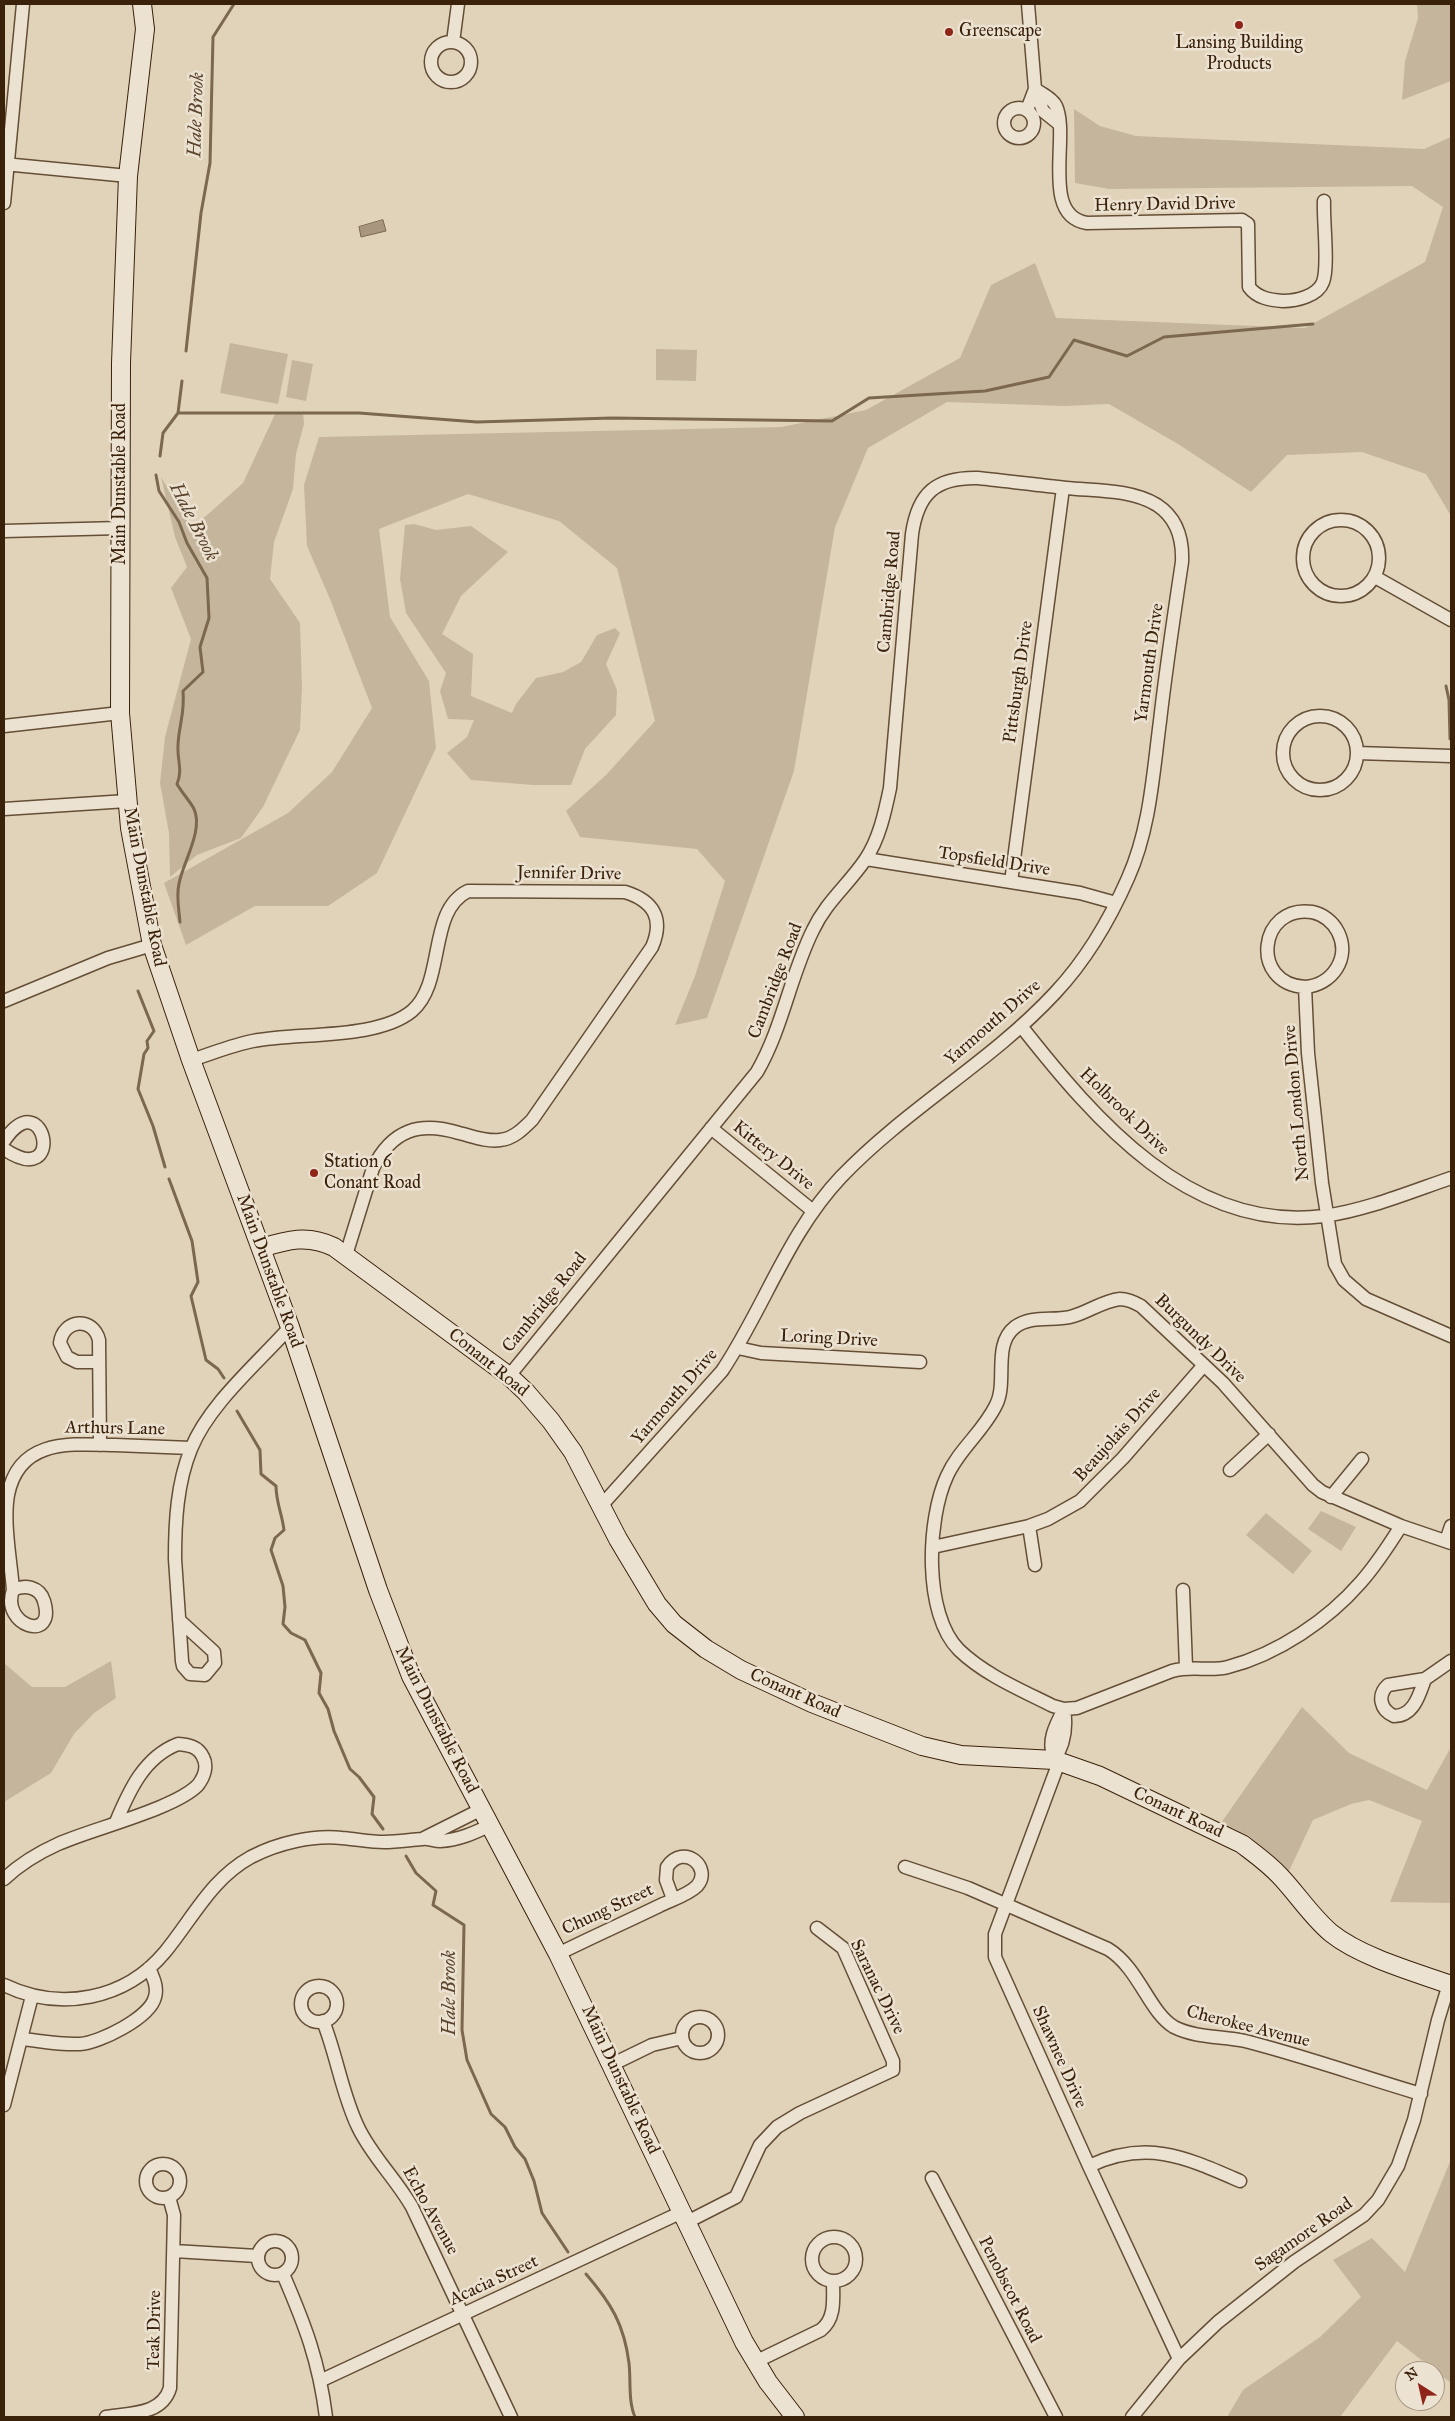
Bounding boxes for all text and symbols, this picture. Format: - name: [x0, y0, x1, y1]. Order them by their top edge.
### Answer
- marker: Lansing Building Products: [1233, 19, 1245, 31]
- place label: Greenscape: [959, 21, 1042, 43]
- marker: Greenscape: [943, 26, 955, 38]
- place label: Lansing Building Products: [1175, 33, 1303, 76]
- water label: Hale Brook: [184, 72, 210, 158]
- street label: Henry David Drive: [1094, 193, 1236, 217]
- street label: Main Dunstable Road: [110, 403, 132, 565]
- water label: Hale Brook: [163, 479, 223, 565]
- street label: Cambridge Road: [874, 530, 906, 654]
- street label: Yarmouth Drive: [1131, 602, 1169, 724]
- street label: Pittsburgh Drive: [1000, 619, 1038, 745]
- street label: Main Dunstable Road: [118, 805, 170, 969]
- street label: Topsfield Drive: [937, 843, 1051, 881]
- street label: Jennifer Drive: [517, 862, 621, 886]
- street label: Cambridge Road: [744, 920, 808, 1042]
- street label: Yarmouth Drive: [940, 975, 1046, 1071]
- street label: North London Drive: [1279, 1024, 1315, 1182]
- street label: Holbrook Drive: [1074, 1064, 1174, 1160]
- street label: Kittery Drive: [728, 1117, 818, 1195]
- place label: Station 6 Conant Road: [324, 1152, 421, 1194]
- marker: Station 6 Conant Road: [308, 1167, 320, 1179]
- street label: Main Dunstable Road: [231, 1191, 307, 1351]
- street label: Cambridge Road: [498, 1249, 592, 1357]
- street label: Burgundy Drive: [1150, 1290, 1250, 1388]
- street label: Conant Road: [443, 1324, 533, 1402]
- street label: Loring Drive: [780, 1326, 878, 1352]
- street label: Yarmouth Drive: [627, 1344, 723, 1450]
- street label: Beaujolais Drive: [1070, 1383, 1166, 1487]
- street label: Arthurs Lane: [65, 1417, 165, 1441]
- street label: Main Dunstable Road: [390, 1643, 482, 1797]
- street label: Conant Road: [746, 1664, 844, 1724]
- street label: Conant Road: [1129, 1783, 1227, 1843]
- street label: Chung Street: [559, 1879, 657, 1941]
- street label: Saranac Drive: [845, 1936, 909, 2038]
- water label: Hale Brook: [439, 1950, 461, 2036]
- street label: Cherokee Avenue: [1184, 2001, 1312, 2053]
- street label: Main Dunstable Road: [576, 2002, 664, 2158]
- street label: Shawnee Drive: [1027, 2002, 1091, 2112]
- street label: Echo Avenue: [397, 2163, 463, 2259]
- street label: Sagamore Road: [1251, 2193, 1357, 2277]
- street label: Penobscot Road: [973, 2233, 1045, 2347]
- street label: Acacia Street: [446, 2251, 542, 2311]
- street label: Teak Drive: [144, 2290, 166, 2370]
- north arrow: [1395, 2361, 1445, 2411]
- text: N: [1402, 2364, 1421, 2384]

